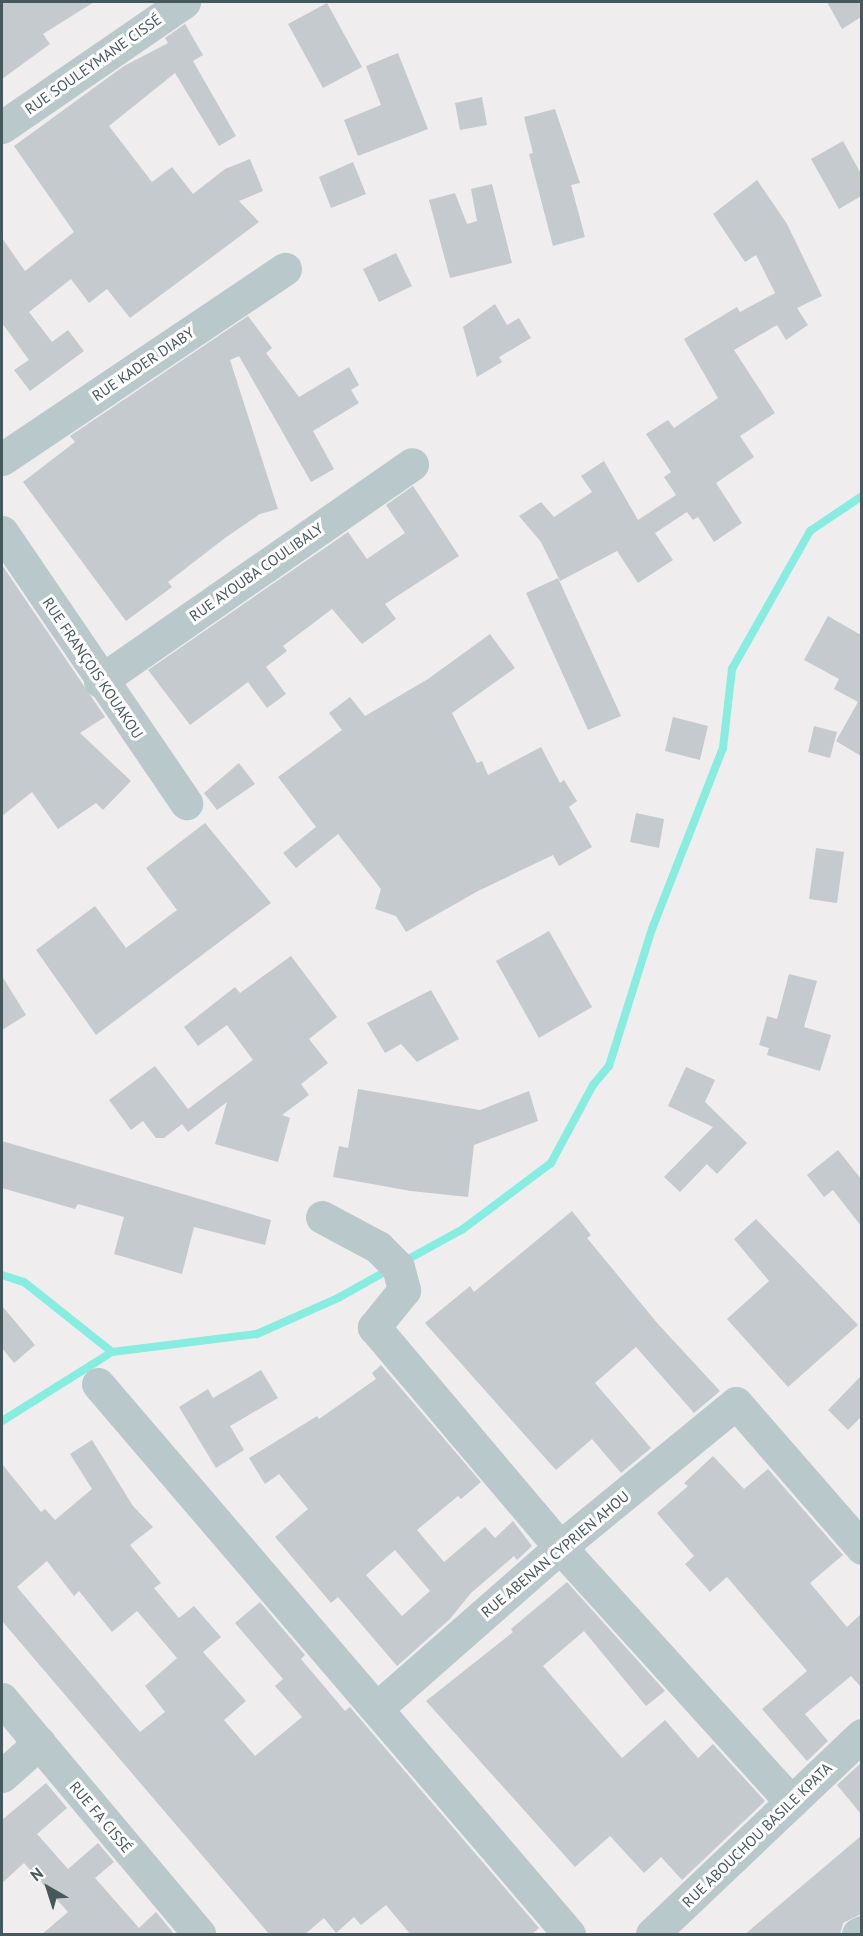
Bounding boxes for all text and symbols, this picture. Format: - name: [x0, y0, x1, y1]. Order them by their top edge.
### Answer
- street label: RUE SOULEYMANE CISSÉ: [21, 10, 165, 118]
- street label: RUE KADER DIABY: [89, 323, 197, 405]
- street label: RUE AYOUBA COULIBALY: [185, 519, 327, 625]
- street label: RUE FRANÇOIS KOUAKOU: [39, 594, 147, 742]
- street label: RUE ABENAN CYPRIEN AHOU: [477, 1487, 633, 1621]
- street label: RUE ABOUCHOU BASILE KPATA: [678, 1759, 836, 1911]
- street label: RUE FA CISSÉ: [66, 1777, 136, 1857]
- north arrow: [18, 1858, 78, 1918]
- text: N: [26, 1863, 47, 1885]

